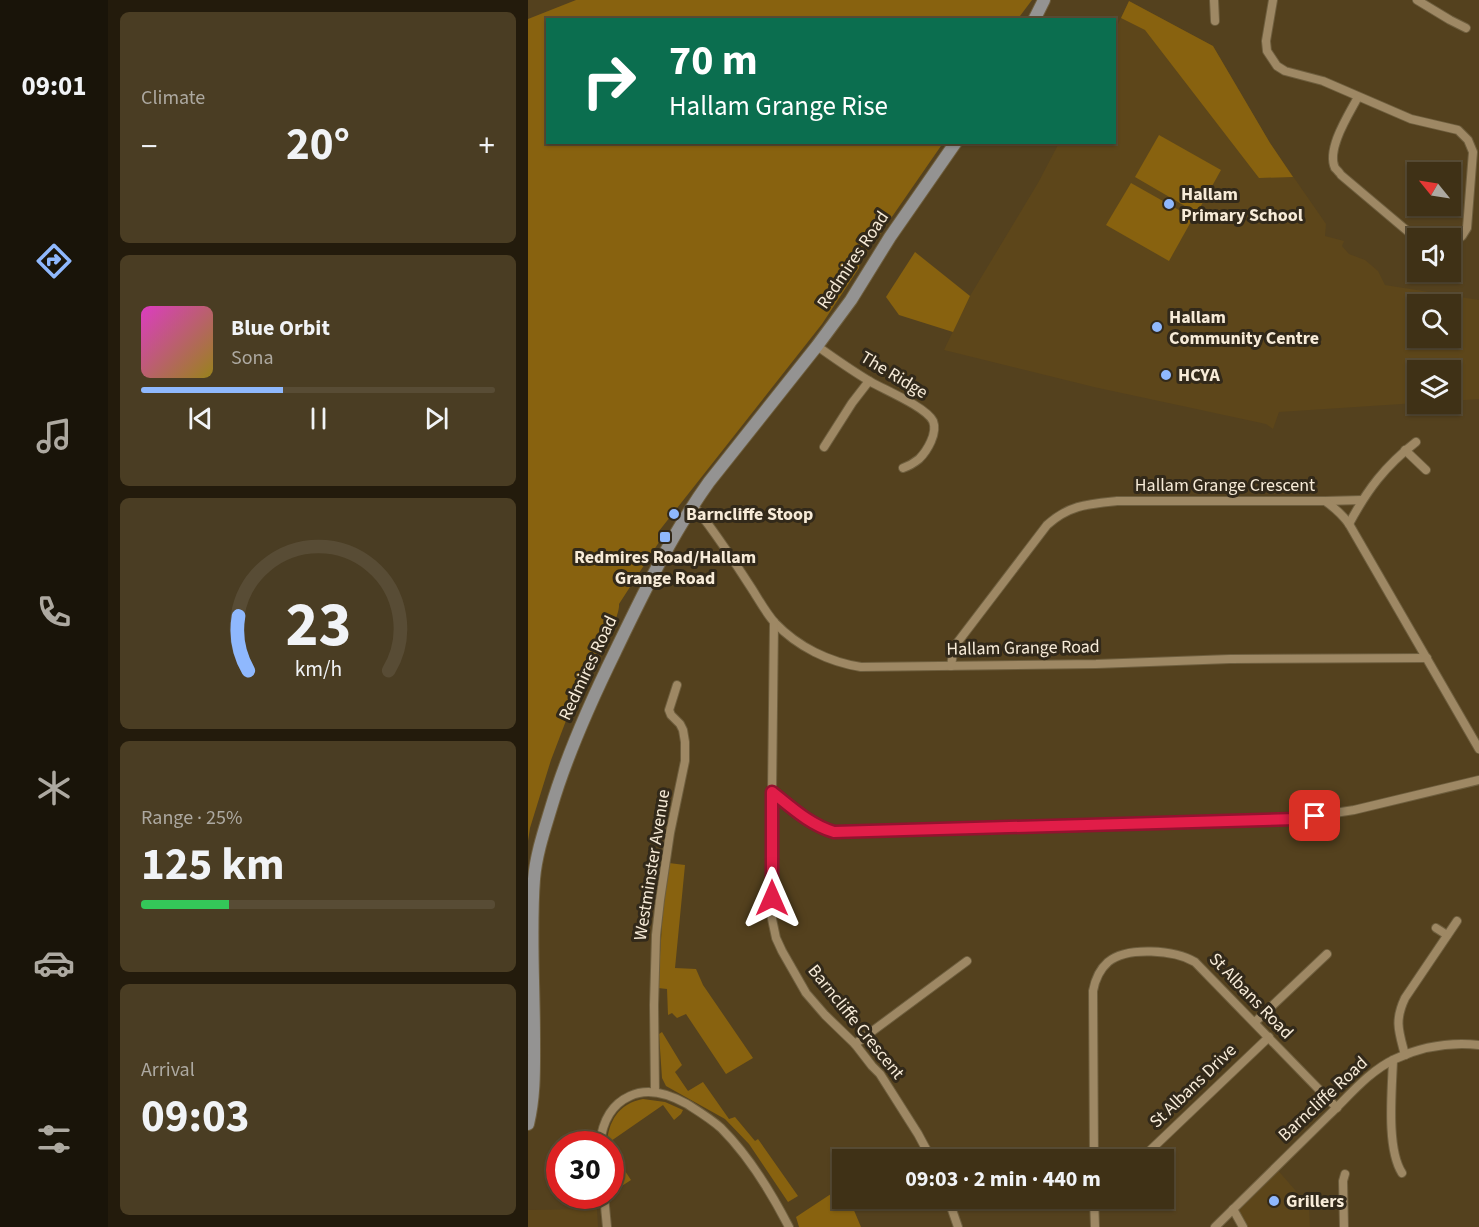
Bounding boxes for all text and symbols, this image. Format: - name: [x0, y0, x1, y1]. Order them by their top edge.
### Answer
- text: 70 m: [669, 31, 758, 91]
- icon: right: [570, 42, 648, 120]
- text: 09:01: [21, 67, 87, 106]
- text: Climate: [141, 84, 205, 112]
- text: Hallam Grange Rise: [669, 87, 888, 126]
- text: 20°: [286, 113, 350, 177]
- text: −: [141, 123, 157, 170]
- text: +: [479, 123, 495, 170]
- north arrow: [1407, 162, 1461, 216]
- map controls: [1407, 162, 1461, 414]
- place label: Hallam Primary School: [1181, 182, 1303, 228]
- marker: Hallam Primary School: [1162, 197, 1176, 211]
- street label: Redmires Road: [811, 206, 895, 314]
- button: sound: [1407, 228, 1461, 282]
- icon: directions: [33, 240, 75, 282]
- button: search: [1407, 294, 1461, 348]
- place label: Hallam Community Centre: [1169, 305, 1319, 351]
- text: Blue Orbit: [231, 312, 330, 344]
- marker: Hallam Community Centre: [1150, 320, 1164, 334]
- text: Sona: [231, 344, 274, 372]
- street label: The Ridge: [856, 345, 932, 405]
- button: layers: [1407, 360, 1461, 414]
- place label: HCYA: [1178, 363, 1220, 388]
- marker: HCYA: [1159, 368, 1173, 382]
- icon: previous: [184, 402, 217, 435]
- icon: pause: [302, 402, 335, 435]
- icon: next: [420, 402, 453, 435]
- icon: music: [33, 415, 75, 457]
- street label: Hallam Grange Crescent: [1135, 473, 1315, 498]
- place label: Barncliffe Stoop: [686, 502, 813, 527]
- marker: Barncliffe Stoop: [667, 507, 681, 521]
- marker: Redmires Road/Hallam Grange Road: [658, 530, 672, 544]
- place label: Redmires Road/Hallam Grange Road: [574, 545, 756, 591]
- text: 23: [285, 581, 351, 670]
- icon: phone: [33, 591, 75, 633]
- street label: Redmires Road: [553, 611, 623, 725]
- street label: Hallam Grange Road: [946, 634, 1100, 662]
- text: km/h: [294, 654, 342, 685]
- icon: climate: [33, 767, 75, 809]
- street label: Westminster Avenue: [628, 788, 676, 942]
- pin: [1289, 790, 1340, 841]
- icon: arrive: [1298, 799, 1331, 832]
- text: Range · 25%: [141, 804, 242, 832]
- text: 125 km: [141, 833, 285, 897]
- position arrow: [740, 866, 804, 930]
- icon: car: [33, 942, 75, 984]
- street label: St Albans Road: [1203, 947, 1299, 1045]
- street label: Barncliffe Crescent: [802, 959, 910, 1085]
- street label: St Albans Drive: [1144, 1038, 1242, 1134]
- street label: Barncliffe Road: [1273, 1051, 1373, 1147]
- text: Arrival: [141, 1056, 195, 1084]
- text: 09:03: [141, 1085, 250, 1149]
- icon: filters: [33, 1118, 75, 1160]
- speed limit sign: 30: [546, 1131, 624, 1209]
- text: 09:03 · 2 min · 440 m: [905, 1163, 1101, 1195]
- place label: Grillers: [1286, 1189, 1344, 1214]
- marker: Grillers: [1267, 1194, 1281, 1208]

